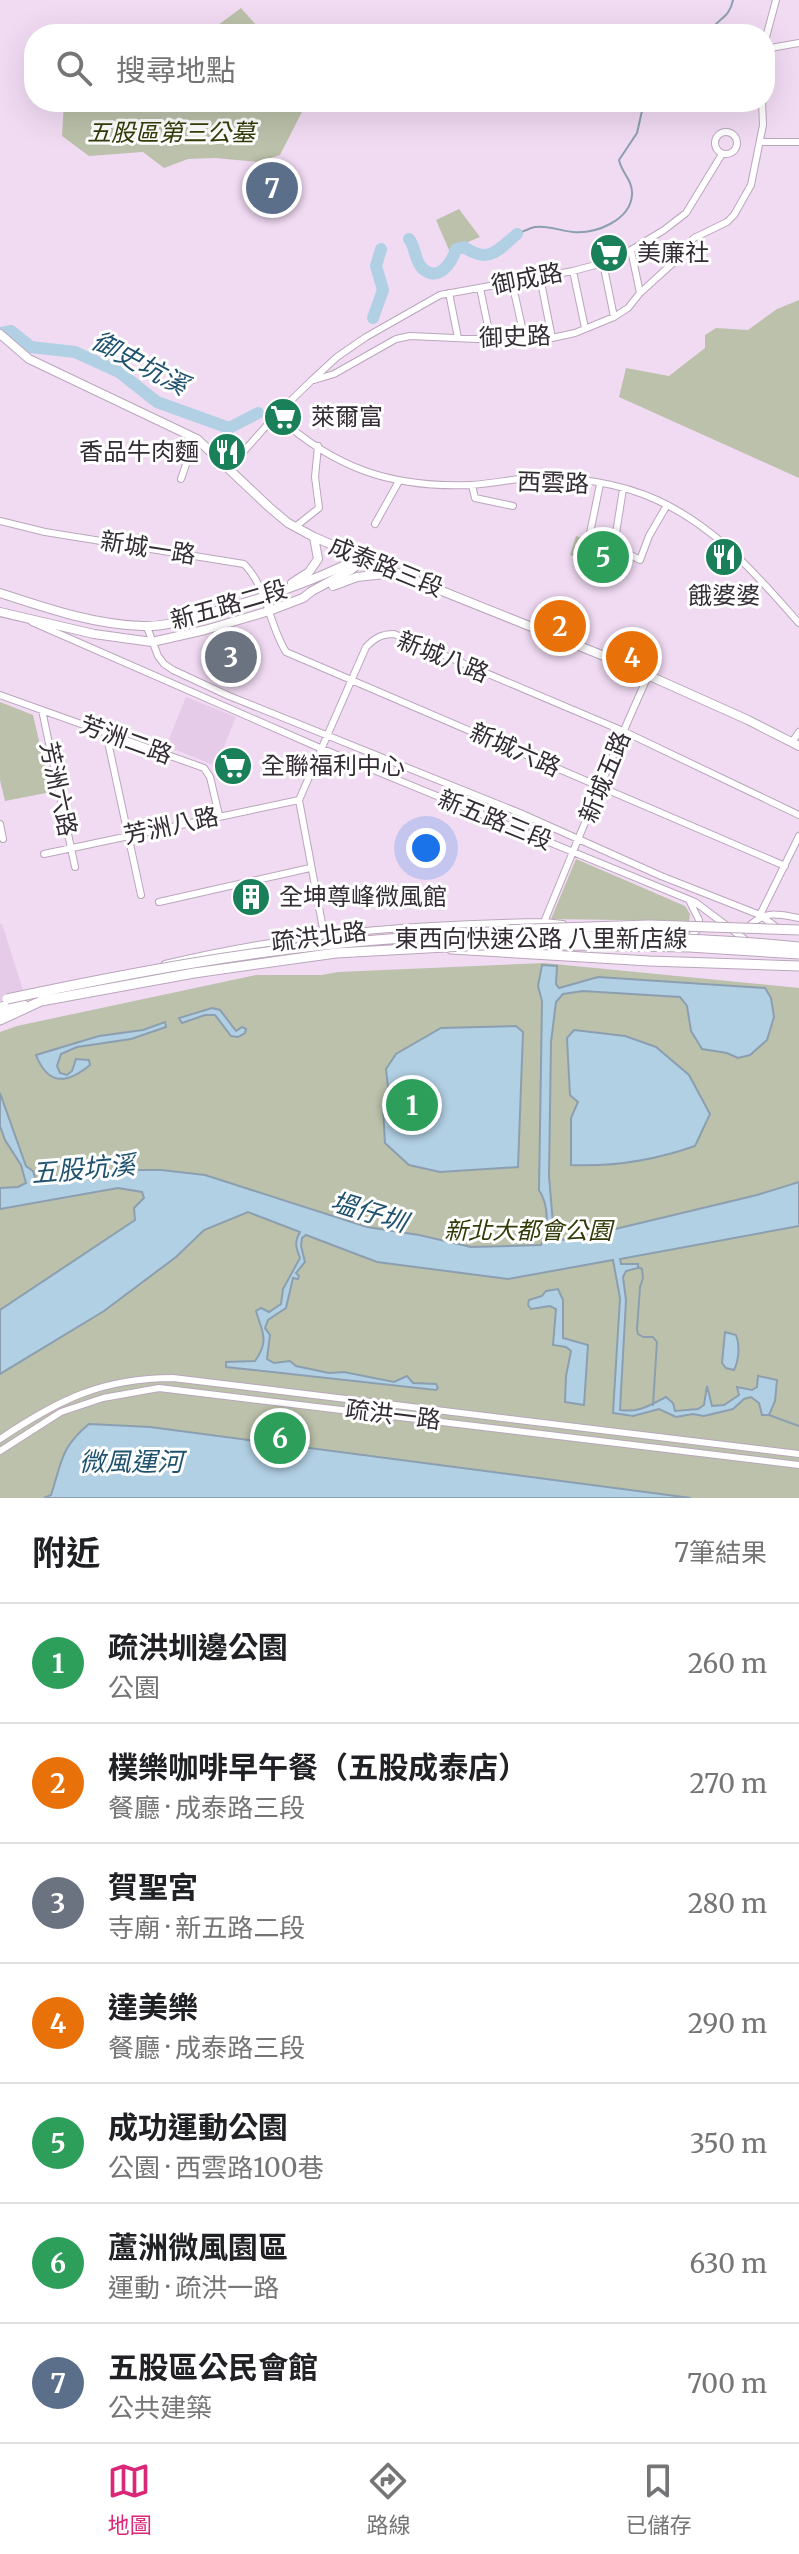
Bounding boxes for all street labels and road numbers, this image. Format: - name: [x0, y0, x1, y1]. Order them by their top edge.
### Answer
- street label: 御成路: [489, 256, 565, 301]
- street label: 御史路: [478, 320, 552, 353]
- street label: 西雲路: [516, 466, 590, 499]
- street label: 新城一路: [98, 525, 198, 570]
- street label: 成泰路三段: [325, 530, 448, 603]
- street label: 新五路二段: [167, 573, 291, 636]
- street label: 新城八路: [393, 624, 493, 689]
- street label: 芳洲二路: [76, 709, 177, 771]
- street label: 新城六路: [465, 716, 565, 783]
- street label: 新城五路: [572, 727, 637, 827]
- street label: 芳洲六路: [33, 739, 84, 839]
- street label: 新五路三段: [434, 783, 557, 856]
- street label: 芳洲八路: [121, 800, 221, 851]
- street label: 疏洪北路: [269, 915, 368, 958]
- street label: 東西向快速公路 八里新店線: [394, 923, 688, 954]
- street label: 疏洪一路: [344, 1393, 443, 1436]

